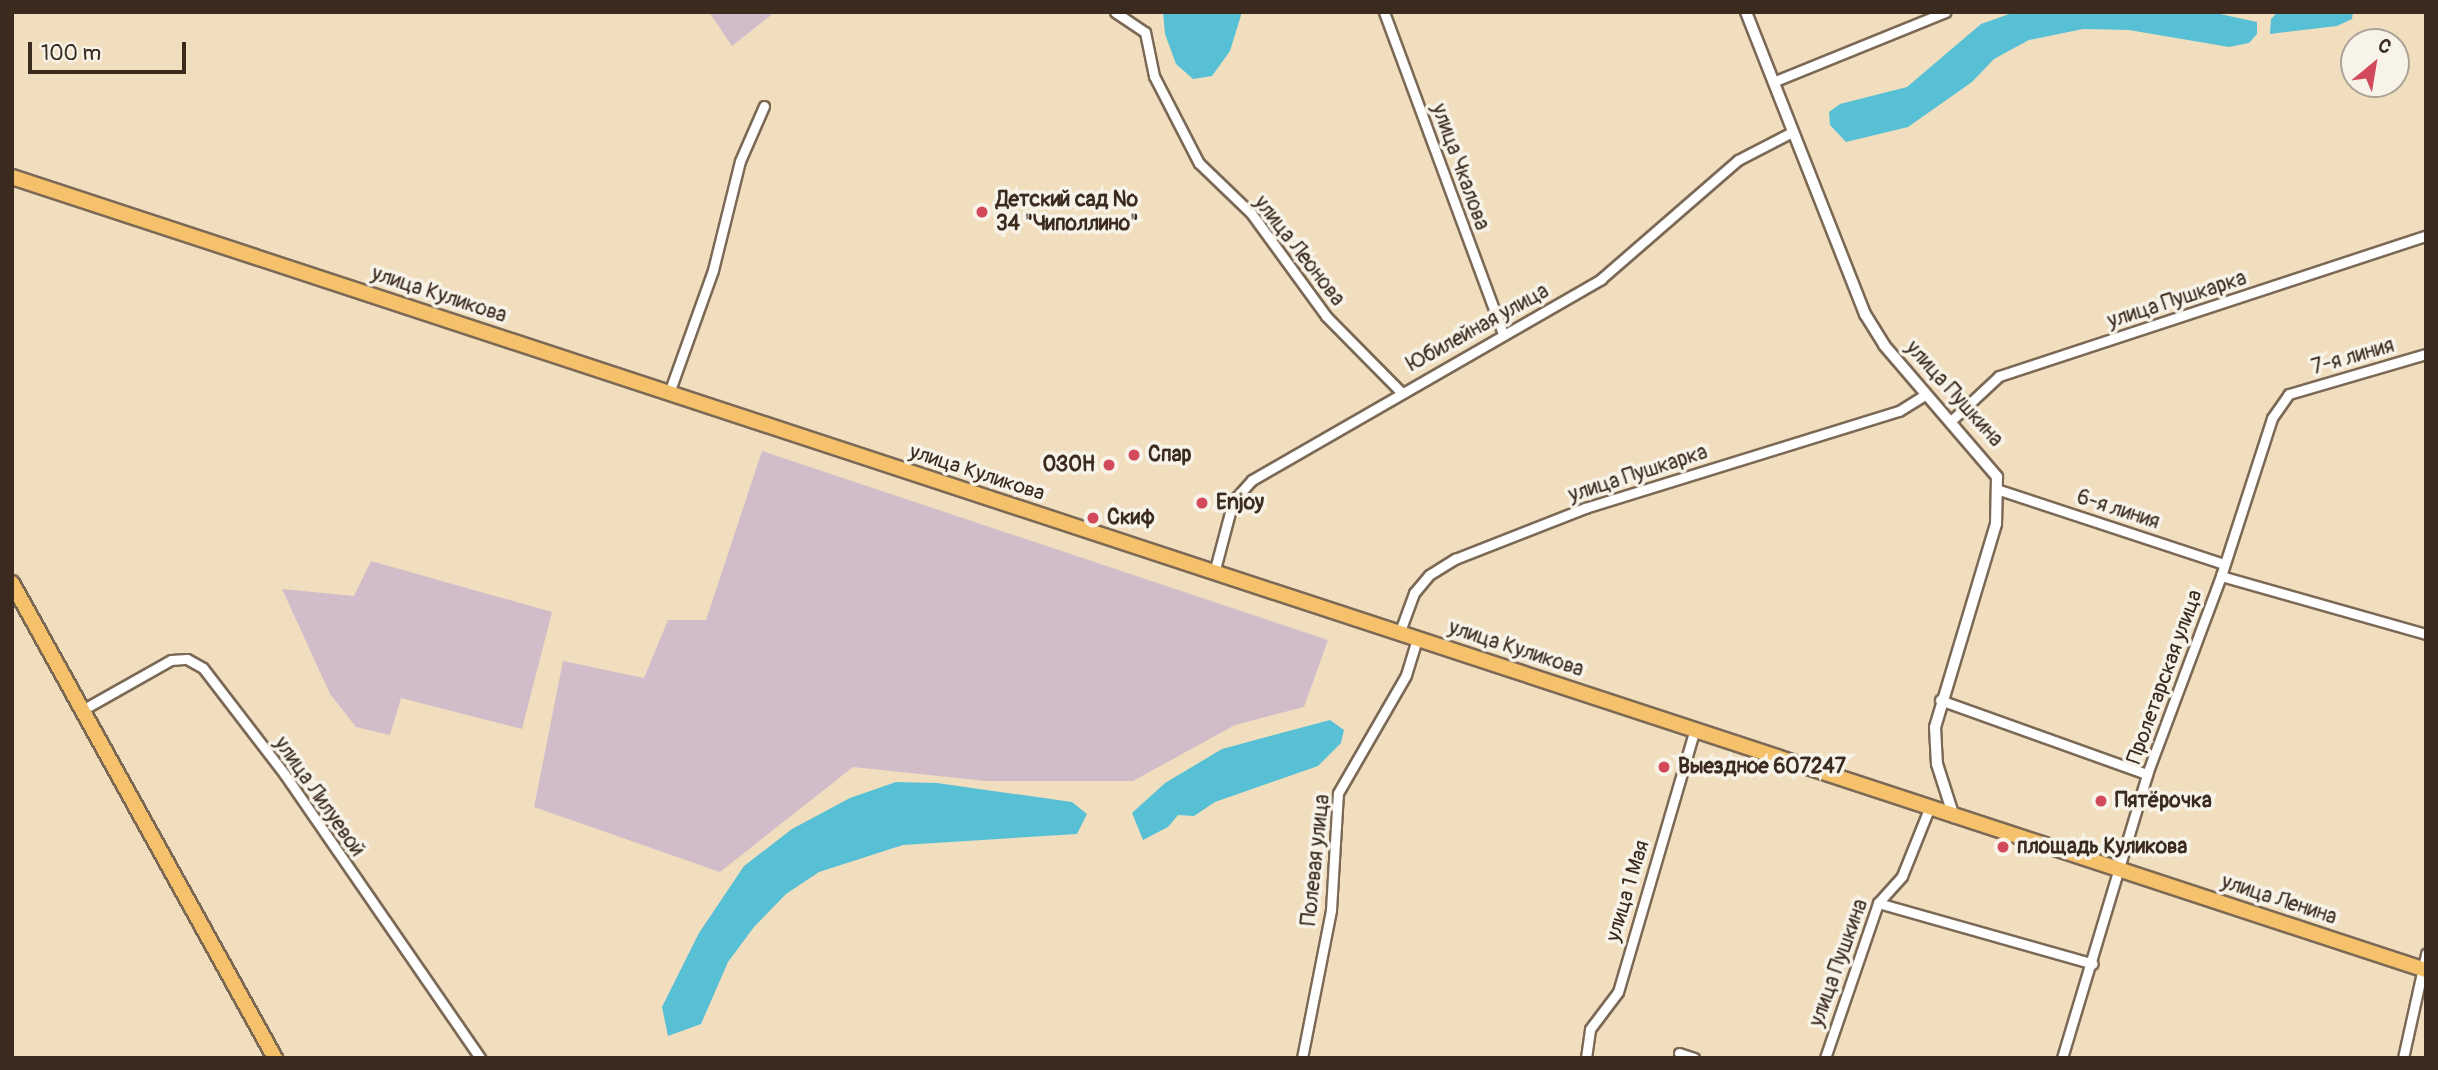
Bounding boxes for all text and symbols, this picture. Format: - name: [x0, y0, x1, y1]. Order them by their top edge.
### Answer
- scale bar: [32, 28, 189, 72]
- north arrow: [2340, 28, 2410, 98]
- text: С: [2373, 33, 2396, 60]
- text: 100 m: [41, 40, 101, 67]
- street label: улица Чкалова: [1426, 100, 1494, 234]
- place label: Детский сад № 34 "Чиполлино": [996, 187, 1139, 237]
- street label: улица Леонова: [1248, 191, 1350, 311]
- marker: Детский сад № 34 "Чиполлино": [974, 204, 990, 220]
- street label: улица Куликова: [368, 261, 510, 329]
- street label: улица Пушкарка: [2104, 266, 2250, 334]
- street label: Юбилейная улица: [1403, 279, 1553, 377]
- street label: 7-я линия: [2309, 333, 2397, 381]
- street label: улица Пушкина: [1900, 336, 2008, 452]
- street label: улица Куликова: [906, 439, 1048, 507]
- street label: улица Пушкарка: [1565, 440, 1711, 508]
- place label: Спар: [1148, 442, 1191, 468]
- marker: Спар: [1126, 447, 1142, 463]
- place label: ОЗОН: [1042, 452, 1095, 478]
- marker: ОЗОН: [1101, 457, 1117, 473]
- street label: 6-я линия: [2073, 485, 2163, 535]
- place label: Enjoy: [1216, 490, 1264, 516]
- marker: Enjoy: [1194, 495, 1210, 511]
- place label: Скиф: [1107, 505, 1155, 531]
- marker: Скиф: [1085, 510, 1101, 526]
- street label: Пролетарская улица: [2122, 587, 2208, 767]
- street label: улица Куликова: [1445, 615, 1587, 683]
- street label: улица Лилуевой: [268, 732, 370, 862]
- place label: Выездное 607247: [1678, 754, 1846, 780]
- marker: Выездное 607247: [1656, 759, 1672, 775]
- place label: Пятёрочка: [2115, 788, 2212, 814]
- street label: Полевая улица: [1297, 793, 1335, 927]
- marker: Пятёрочка: [2093, 793, 2109, 809]
- place label: площадь Куликова: [2017, 834, 2187, 860]
- street label: улица 1 Мая: [1601, 837, 1655, 945]
- marker: площадь Куликова: [1995, 839, 2011, 855]
- street label: улица Ленина: [2218, 869, 2340, 931]
- street label: улица Пушкина: [1804, 896, 1874, 1030]

